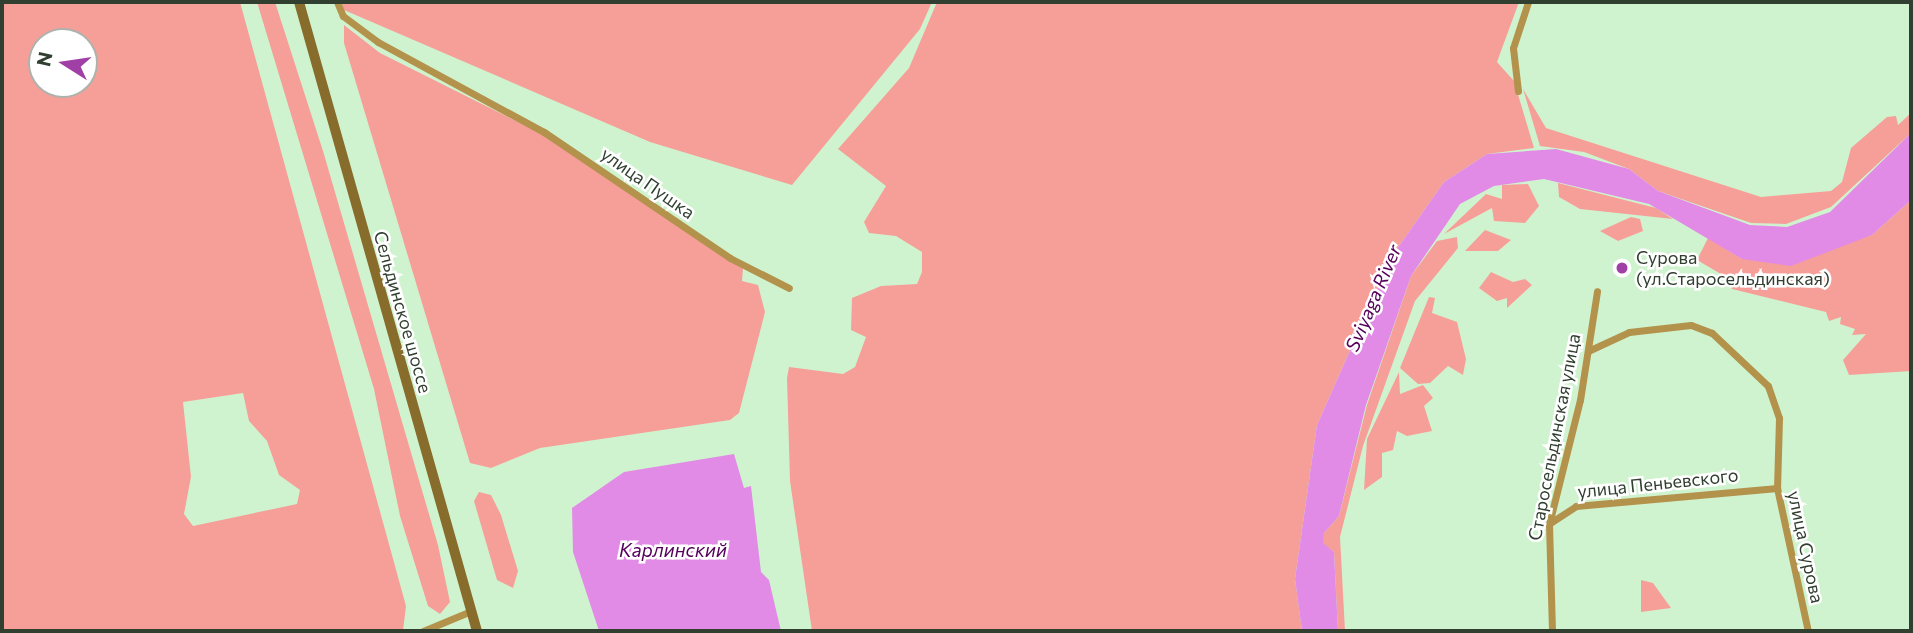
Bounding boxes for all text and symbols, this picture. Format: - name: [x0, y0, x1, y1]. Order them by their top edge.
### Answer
- north arrow: [28, 28, 98, 98]
- text: N: [31, 50, 57, 68]
- street label: улица Пушка: [597, 143, 699, 223]
- street label: Сельдинское шоссе: [370, 229, 436, 395]
- water label: Sviyaga River: [1340, 241, 1406, 355]
- place label: Сурова (ул.Старосельдинская): [1636, 247, 1830, 290]
- marker: Сурова (ул.Старосельдинская): [1614, 260, 1630, 276]
- street label: Старосельдинская улица: [1523, 332, 1585, 542]
- street label: улица Пеньевского: [1577, 464, 1739, 502]
- street label: улица Сурова: [1784, 489, 1828, 605]
- water label: Карлинский: [619, 539, 727, 561]

